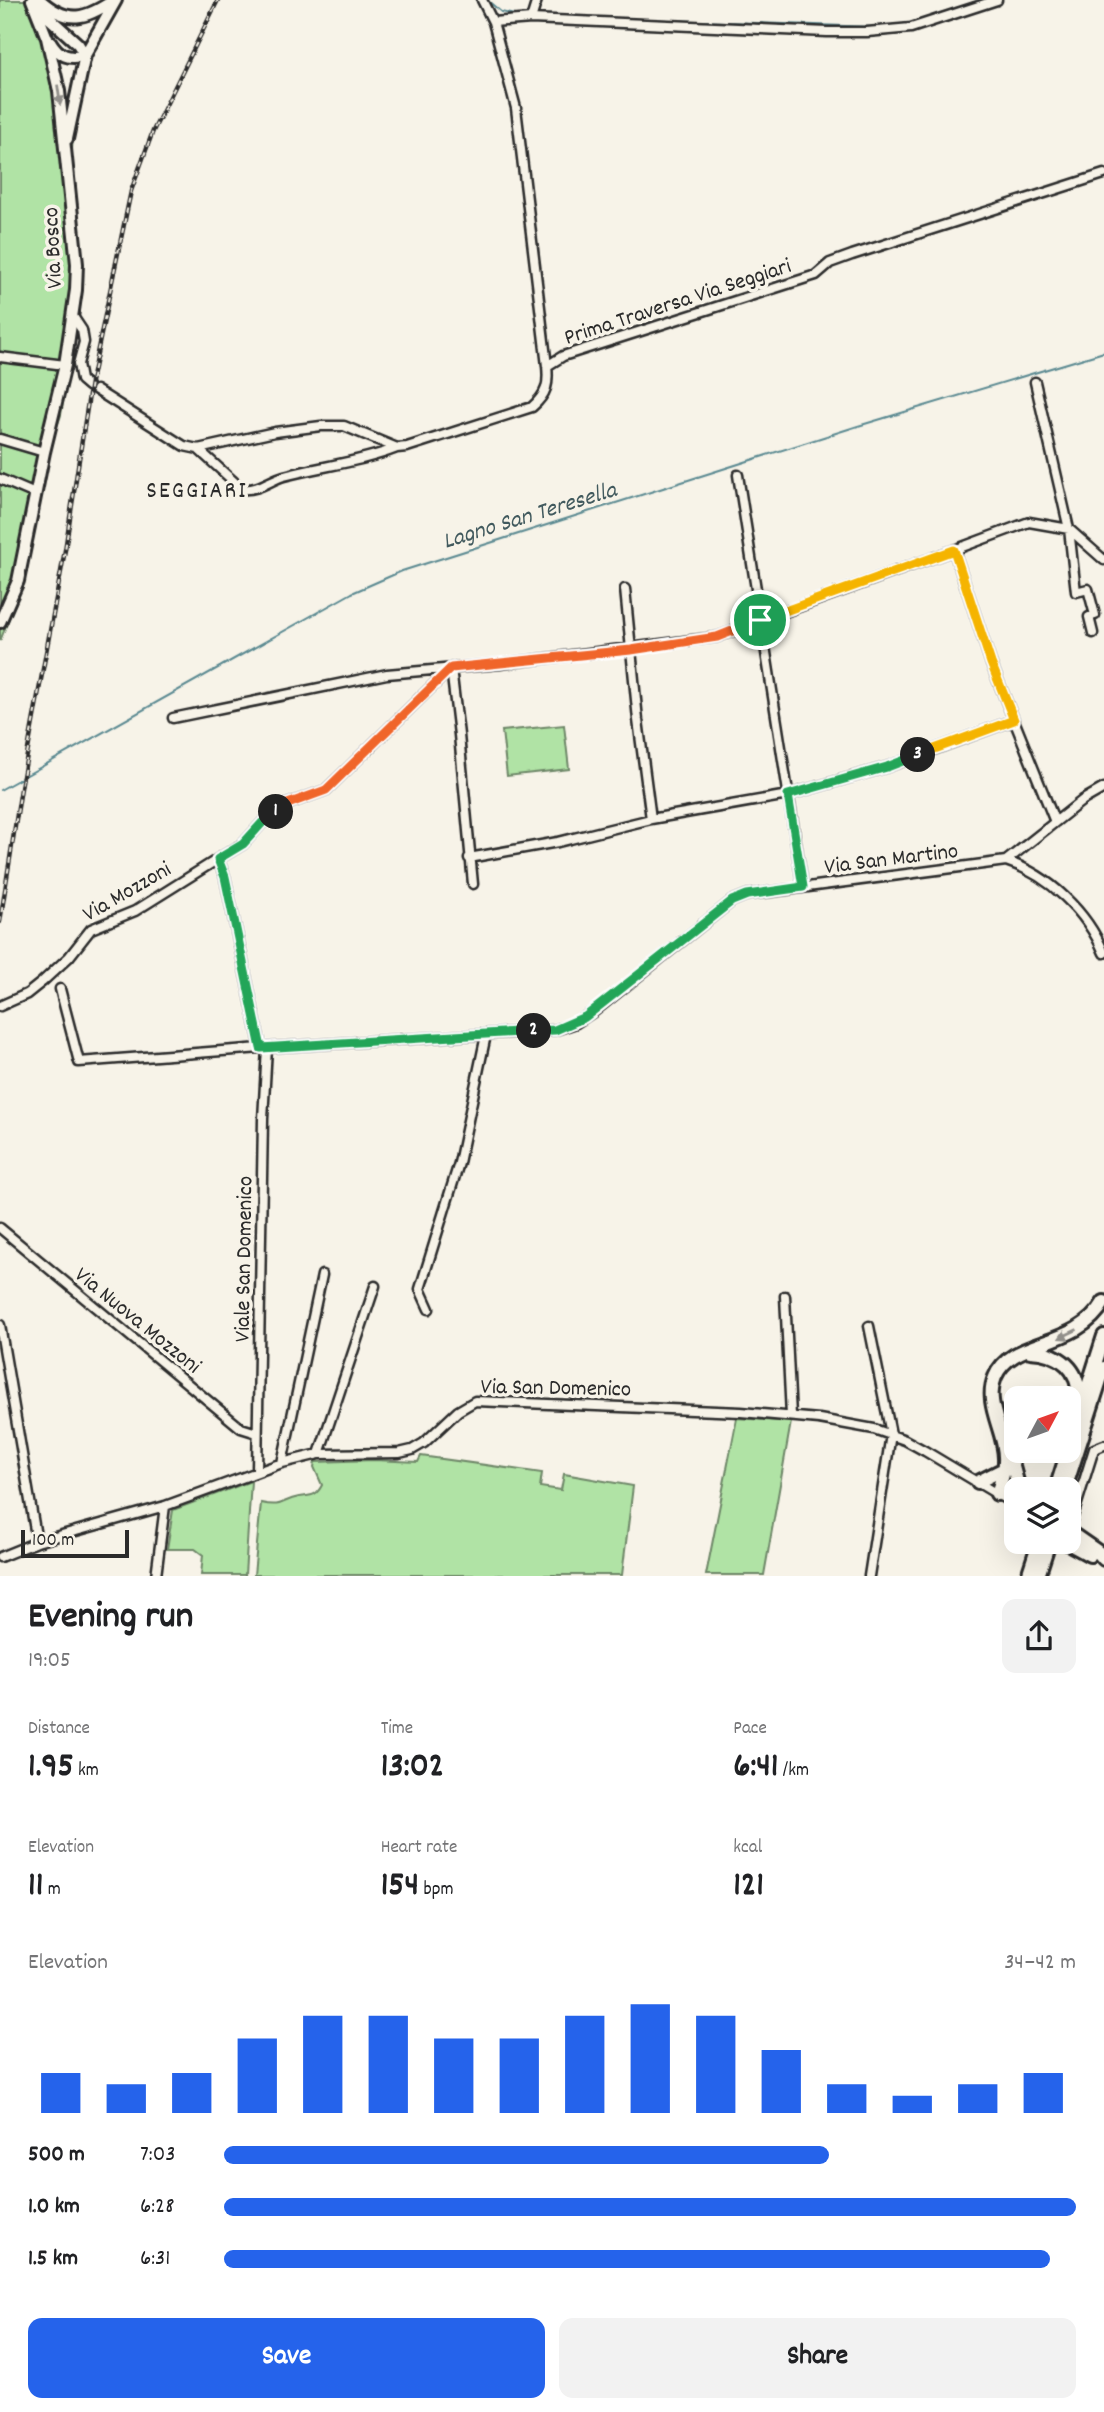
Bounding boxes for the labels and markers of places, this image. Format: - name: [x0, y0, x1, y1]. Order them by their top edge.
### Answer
- pin: [730, 590, 790, 650]
- pin: 3: [900, 738, 936, 772]
- pin: 1: [258, 794, 294, 830]
- pin: 2: [516, 1014, 552, 1048]

